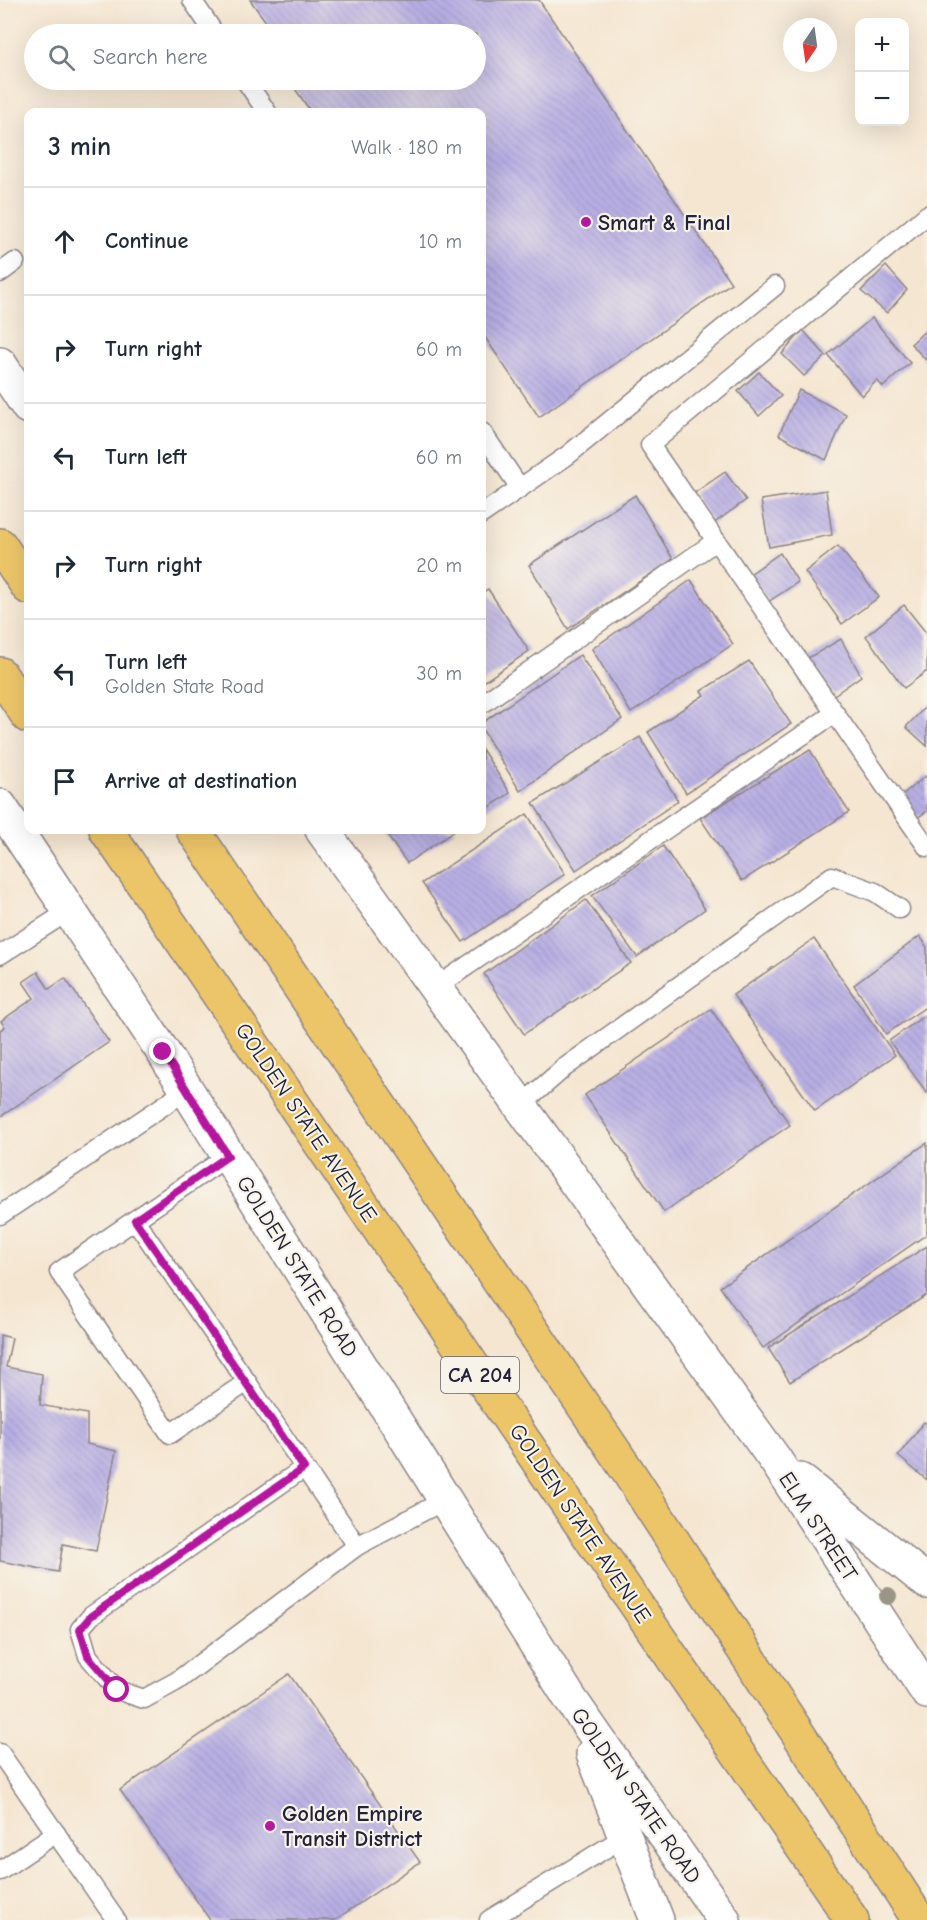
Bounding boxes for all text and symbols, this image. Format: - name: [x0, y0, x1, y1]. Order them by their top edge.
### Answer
- north arrow: [783, 18, 837, 72]
- map controls: [855, 18, 909, 126]
- button: +: [855, 18, 909, 72]
- search box: [24, 24, 486, 90]
- icon: search: [45, 41, 78, 74]
- text: Search here: [93, 44, 208, 70]
- button: −: [855, 72, 909, 126]
- text: 3 min: [48, 132, 111, 162]
- text: Walk · 180 m: [351, 136, 462, 159]
- place label: Smart & Final: [598, 210, 731, 236]
- marker: Smart & Final: [579, 215, 593, 229]
- icon: ahead: [48, 225, 81, 258]
- text: Continue: [105, 228, 188, 254]
- text: 10 m: [419, 230, 462, 253]
- icon: right: [48, 333, 81, 366]
- text: Turn right: [105, 336, 202, 362]
- text: 60 m: [416, 338, 462, 361]
- icon: left: [48, 441, 81, 474]
- text: Turn left: [105, 444, 187, 470]
- text: 60 m: [416, 446, 462, 469]
- icon: right: [48, 549, 81, 582]
- text: Turn right: [105, 552, 202, 578]
- text: 20 m: [416, 554, 462, 577]
- text: Turn left: [105, 649, 187, 675]
- icon: left: [48, 657, 81, 690]
- text: 30 m: [416, 662, 462, 685]
- text: Golden State Road: [105, 675, 264, 698]
- icon: arrive: [48, 765, 81, 798]
- text: Arrive at destination: [105, 768, 297, 794]
- street label: GOLDEN STATE AVENUE: [230, 1018, 383, 1227]
- route end: [149, 1038, 175, 1064]
- street label: GOLDEN STATE ROAD: [231, 1171, 363, 1362]
- road number: CA 204: [441, 1357, 519, 1393]
- street label: GOLDEN STATE AVENUE: [504, 1419, 657, 1628]
- street label: ELM STREET: [773, 1467, 863, 1586]
- route start: [103, 1676, 129, 1702]
- street label: GOLDEN STATE ROAD: [566, 1703, 707, 1888]
- place label: Golden Empire Transit District: [282, 1801, 423, 1852]
- marker: Golden Empire Transit District: [263, 1819, 277, 1833]

